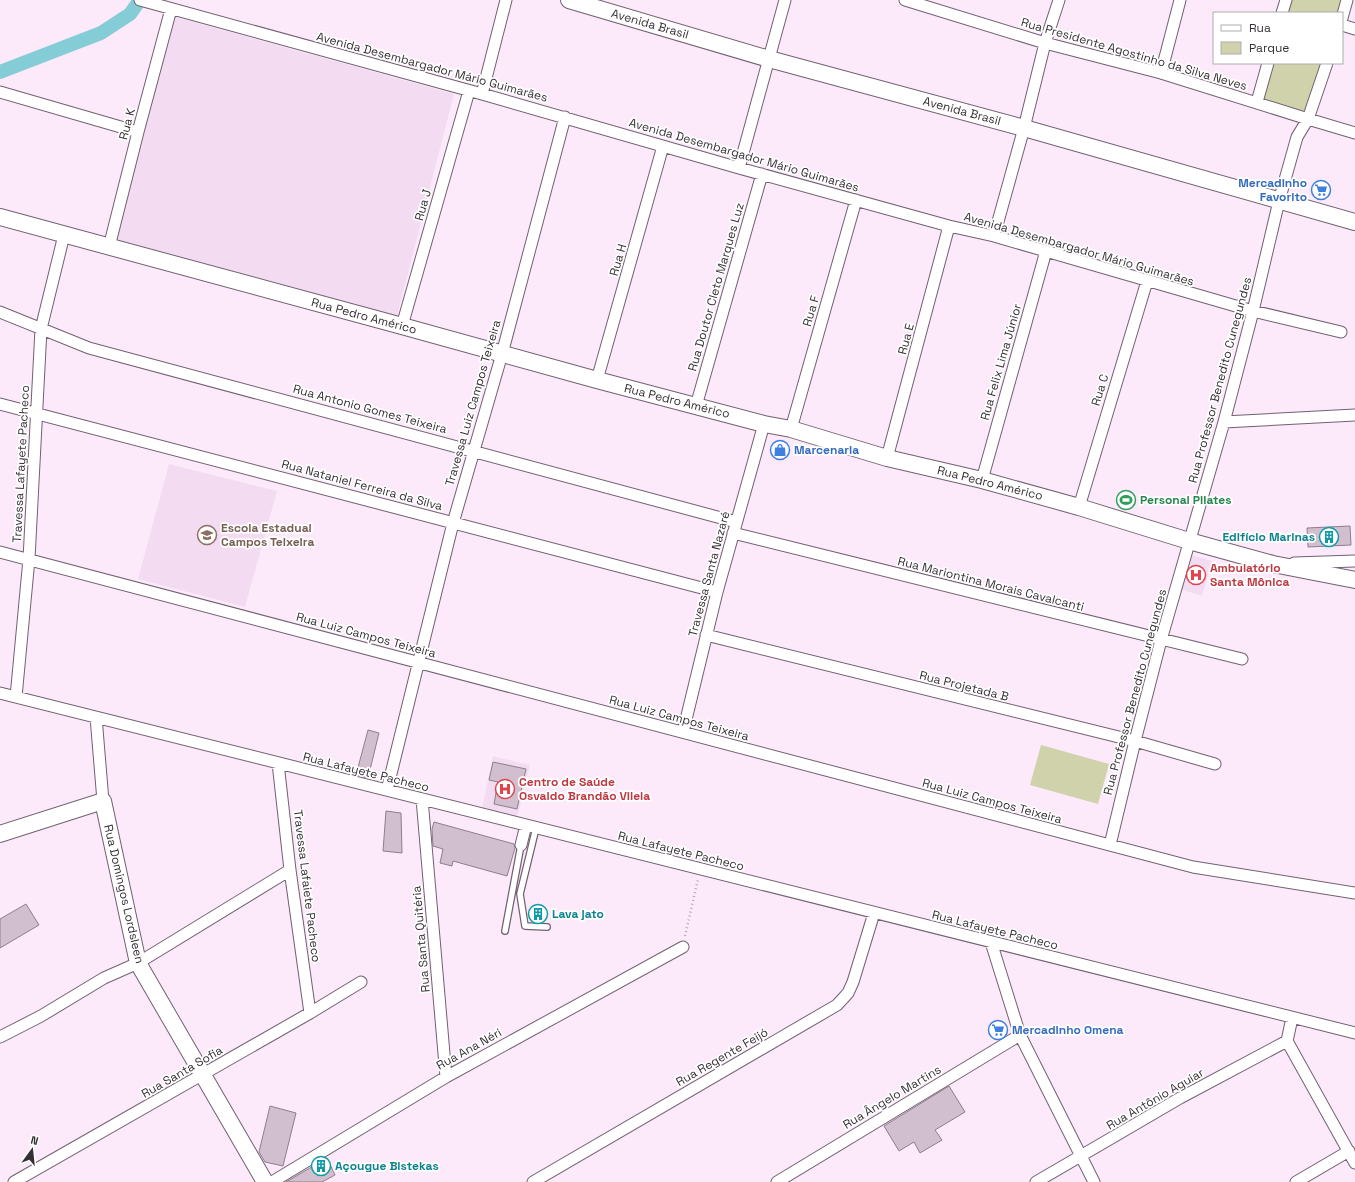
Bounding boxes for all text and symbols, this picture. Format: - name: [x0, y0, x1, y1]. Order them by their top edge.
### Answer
- street label: Avenida Brasil: [609, 5, 691, 43]
- legend: [1213, 12, 1343, 64]
- street label: Rua Presidente Agostinho da Silva Neves: [1019, 14, 1249, 94]
- text: Rua: [1249, 20, 1271, 36]
- street label: Avenida Desembargador Mário Guimarães: [315, 28, 549, 106]
- text: Parque: [1249, 40, 1289, 56]
- street label: Avenida Brasil: [921, 93, 1003, 129]
- street label: Rua K: [115, 106, 139, 142]
- street label: Avenida Desembargador Mário Guimarães: [627, 114, 861, 196]
- place label: Mercadinho Favorito: [1238, 175, 1307, 205]
- supermarket icon: Mercadinho Favorito: [1310, 179, 1332, 201]
- street label: Rua J: [411, 187, 435, 223]
- street label: Rua Doutor Cleto Marques Luz: [684, 201, 748, 373]
- street label: Avenida Desembargador Mário Guimarães: [962, 208, 1196, 290]
- street label: Rua H: [606, 242, 630, 278]
- street label: Rua Professor Benedito Cunegundes: [1185, 275, 1255, 485]
- street label: Rua F: [799, 293, 823, 328]
- street label: Rua Pedro Américo: [310, 294, 418, 338]
- street label: Rua Felix Lima Júnior: [977, 301, 1025, 422]
- street label: Travessa Luiz Campos Teixeira: [442, 318, 504, 488]
- street label: Rua E: [894, 321, 918, 356]
- street label: Rua C: [1088, 372, 1113, 408]
- street label: Rua Pedro Américo: [622, 380, 732, 422]
- street label: Rua Antonio Gomes Teixeira: [291, 381, 449, 437]
- street label: Travessa Lafayete Pacheco: [9, 385, 33, 543]
- shop icon: Marcenaria: [769, 439, 791, 461]
- place label: Marcenaria: [794, 442, 859, 458]
- street label: Rua Nataniel Ferreira da Silva: [280, 456, 444, 514]
- street label: Rua Pedro Américo: [935, 462, 1045, 504]
- sports icon: Personal Pilates: [1115, 489, 1137, 511]
- place label: Personal Pilates: [1140, 492, 1231, 508]
- street label: Travessa Santa Nazaré: [685, 509, 733, 639]
- place label: Escola Estadual Campos Teixeira: [221, 520, 314, 550]
- school or university icon: Escola Estadual Campos Teixeira: [196, 524, 218, 546]
- building icon: Edifício Marinas: [1318, 526, 1340, 548]
- place label: Edifício Marinas: [1222, 529, 1315, 545]
- street label: Rua Mariontina Morais Cavalcanti: [896, 553, 1086, 615]
- place label: Ambulatório Santa Mônica: [1210, 560, 1289, 590]
- hospital icon: Ambulatório Santa Mônica: [1185, 564, 1207, 586]
- street label: Rua Professor Benedito Cunegundes: [1100, 587, 1170, 797]
- street label: Rua Luiz Campos Teixeira: [294, 609, 438, 661]
- street label: Rua Projetada B: [918, 667, 1010, 705]
- street label: Rua Luiz Campos Teixeira: [607, 692, 751, 744]
- street label: Rua Lafayete Pacheco: [301, 749, 431, 795]
- place label: Centro de Saúde Osvaldo Brandão Vilela: [519, 774, 650, 804]
- street label: Rua Luiz Campos Teixeira: [920, 775, 1064, 827]
- hospital icon: Centro de Saúde Osvaldo Brandão Vilela: [494, 778, 516, 800]
- street label: Travessa Lafaiete Pacheco: [290, 809, 324, 963]
- street label: Rua Domingos Lordsleen: [100, 823, 148, 965]
- street label: Rua Lafayete Pacheco: [616, 828, 746, 874]
- street label: Rua Santa Quitéria: [408, 885, 434, 993]
- building icon: Lava jato: [527, 903, 549, 925]
- place label: Lava jato: [552, 906, 604, 922]
- street label: Rua Lafayete Pacheco: [930, 907, 1060, 953]
- supermarket icon: Mercadinho Omena: [987, 1019, 1009, 1041]
- place label: Mercadinho Omena: [1012, 1022, 1124, 1038]
- street label: Rua Ana Néri: [434, 1024, 504, 1073]
- street label: Rua Regente Feijó: [673, 1024, 771, 1090]
- street label: Rua Santa Sofia: [139, 1042, 226, 1102]
- street label: Rua Ângelo Martins: [840, 1061, 944, 1133]
- street label: Rua Antônio Aguiar: [1103, 1064, 1207, 1133]
- north arrow: [12, 1130, 52, 1170]
- text: N: [29, 1133, 40, 1148]
- building icon: Açougue Bistekas: [310, 1155, 332, 1177]
- place label: Açougue Bistekas: [335, 1158, 439, 1174]

